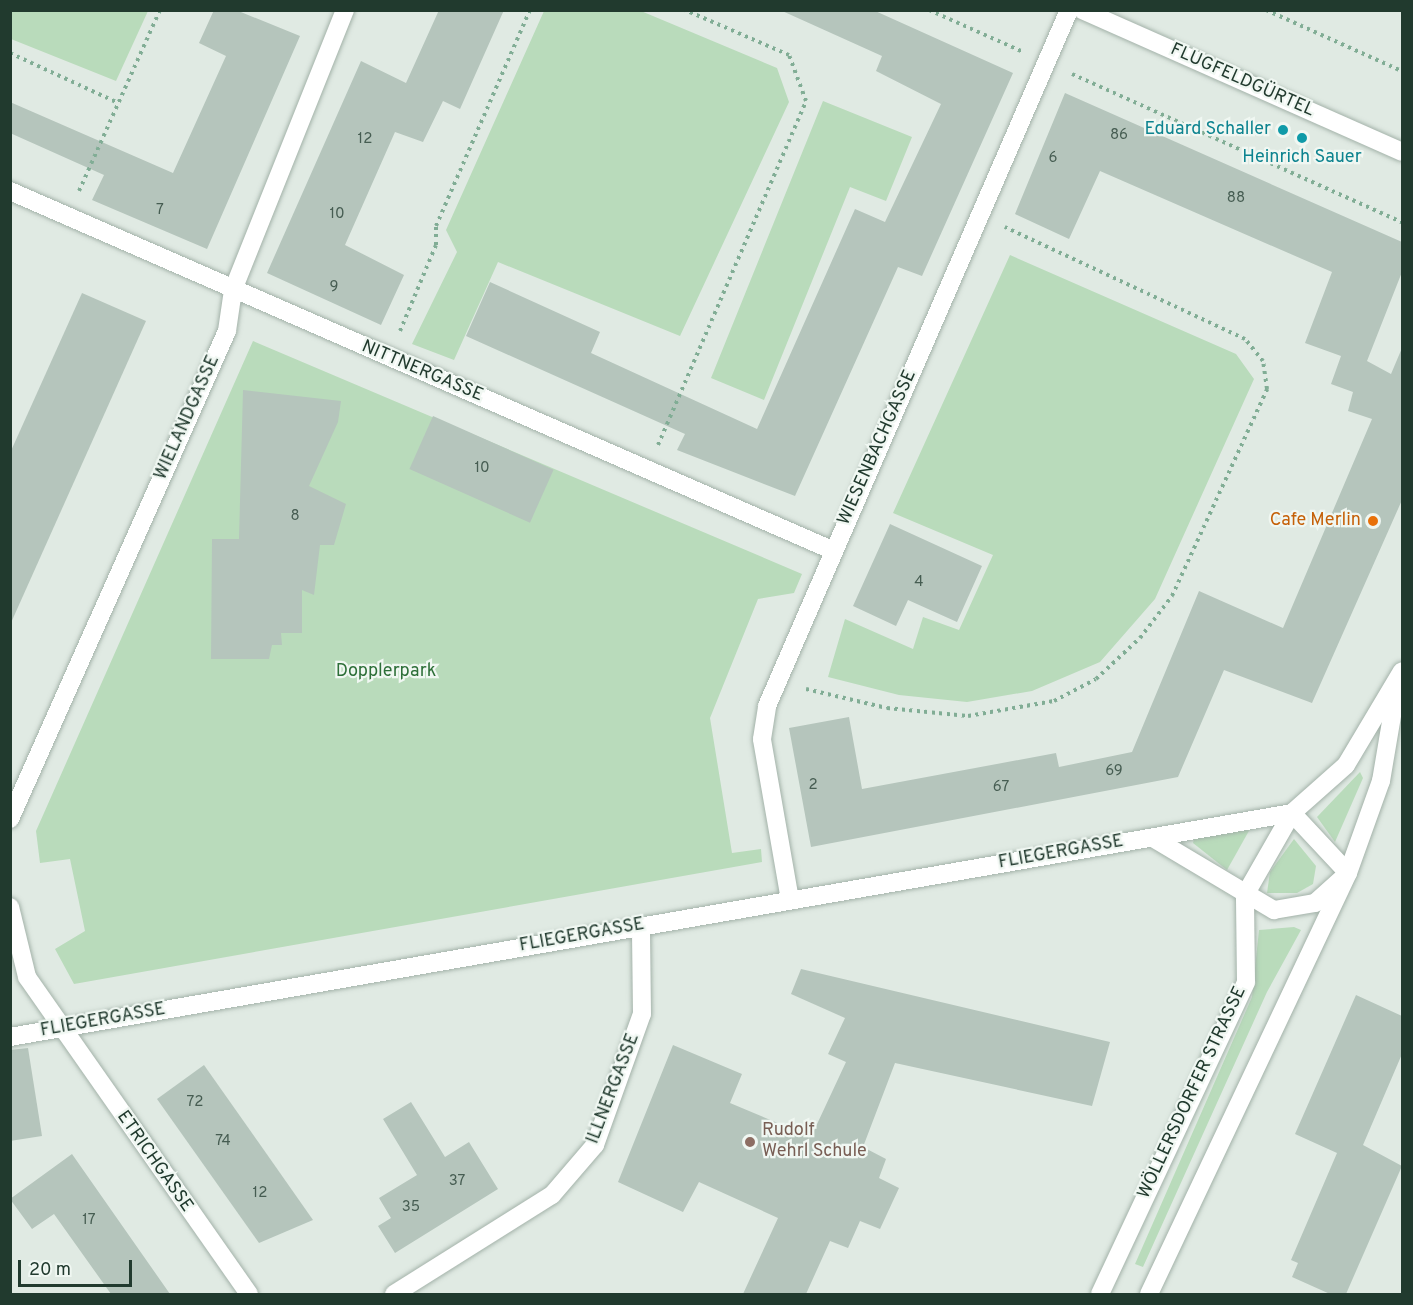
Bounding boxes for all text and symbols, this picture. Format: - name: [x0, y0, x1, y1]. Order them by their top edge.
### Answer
- street label: FLUGFELDGÜRTEL: [1167, 40, 1317, 122]
- place label: Eduard Schaller: [1144, 119, 1271, 141]
- marker: Eduard Schaller: [1276, 123, 1290, 137]
- house number: 86: [1110, 127, 1128, 145]
- house number: 12: [358, 131, 372, 149]
- marker: Heinrich Sauer: [1295, 131, 1309, 145]
- place label: Heinrich Sauer: [1242, 147, 1362, 169]
- house number: 6: [1049, 150, 1057, 168]
- house number: 88: [1227, 190, 1245, 208]
- house number: 7: [156, 202, 164, 220]
- house number: 10: [329, 206, 345, 224]
- house number: 9: [330, 279, 338, 297]
- street label: NITTNERGASSE: [358, 337, 486, 407]
- street label: WIELANDGASSE: [151, 352, 225, 484]
- street label: WIESENBACHGASSE: [834, 367, 922, 529]
- house number: 10: [474, 460, 490, 478]
- house number: 8: [290, 508, 300, 526]
- place label: Cafe Merlin: [1270, 510, 1361, 532]
- marker: Cafe Merlin: [1366, 514, 1380, 528]
- house number: 4: [914, 574, 924, 592]
- park label: Dopplerpark: [336, 661, 436, 683]
- house number: 69: [1105, 763, 1123, 781]
- house number: 2: [808, 777, 818, 795]
- house number: 67: [993, 779, 1009, 797]
- street label: FLIEGERGASSE: [997, 831, 1125, 875]
- street label: FLIEGERGASSE: [518, 914, 646, 958]
- street label: WÖLLERSDORFER STRASSE: [1134, 983, 1252, 1203]
- street label: FLIEGERGASSE: [39, 999, 167, 1043]
- street label: ILLNERGASSE: [583, 1031, 645, 1147]
- house number: 72: [187, 1094, 203, 1112]
- street label: ETRICHGASSE: [111, 1107, 197, 1217]
- place label: Rudolf Wehrl Schule: [762, 1121, 867, 1164]
- house number: 74: [215, 1133, 231, 1151]
- marker: Rudolf Wehrl Schule: [743, 1135, 757, 1149]
- house number: 37: [449, 1173, 465, 1191]
- house number: 12: [253, 1185, 267, 1203]
- house number: 35: [402, 1199, 420, 1217]
- house number: 17: [82, 1212, 96, 1230]
- scale bar: [21, 1248, 135, 1286]
- text: 20 m: [29, 1259, 71, 1282]

